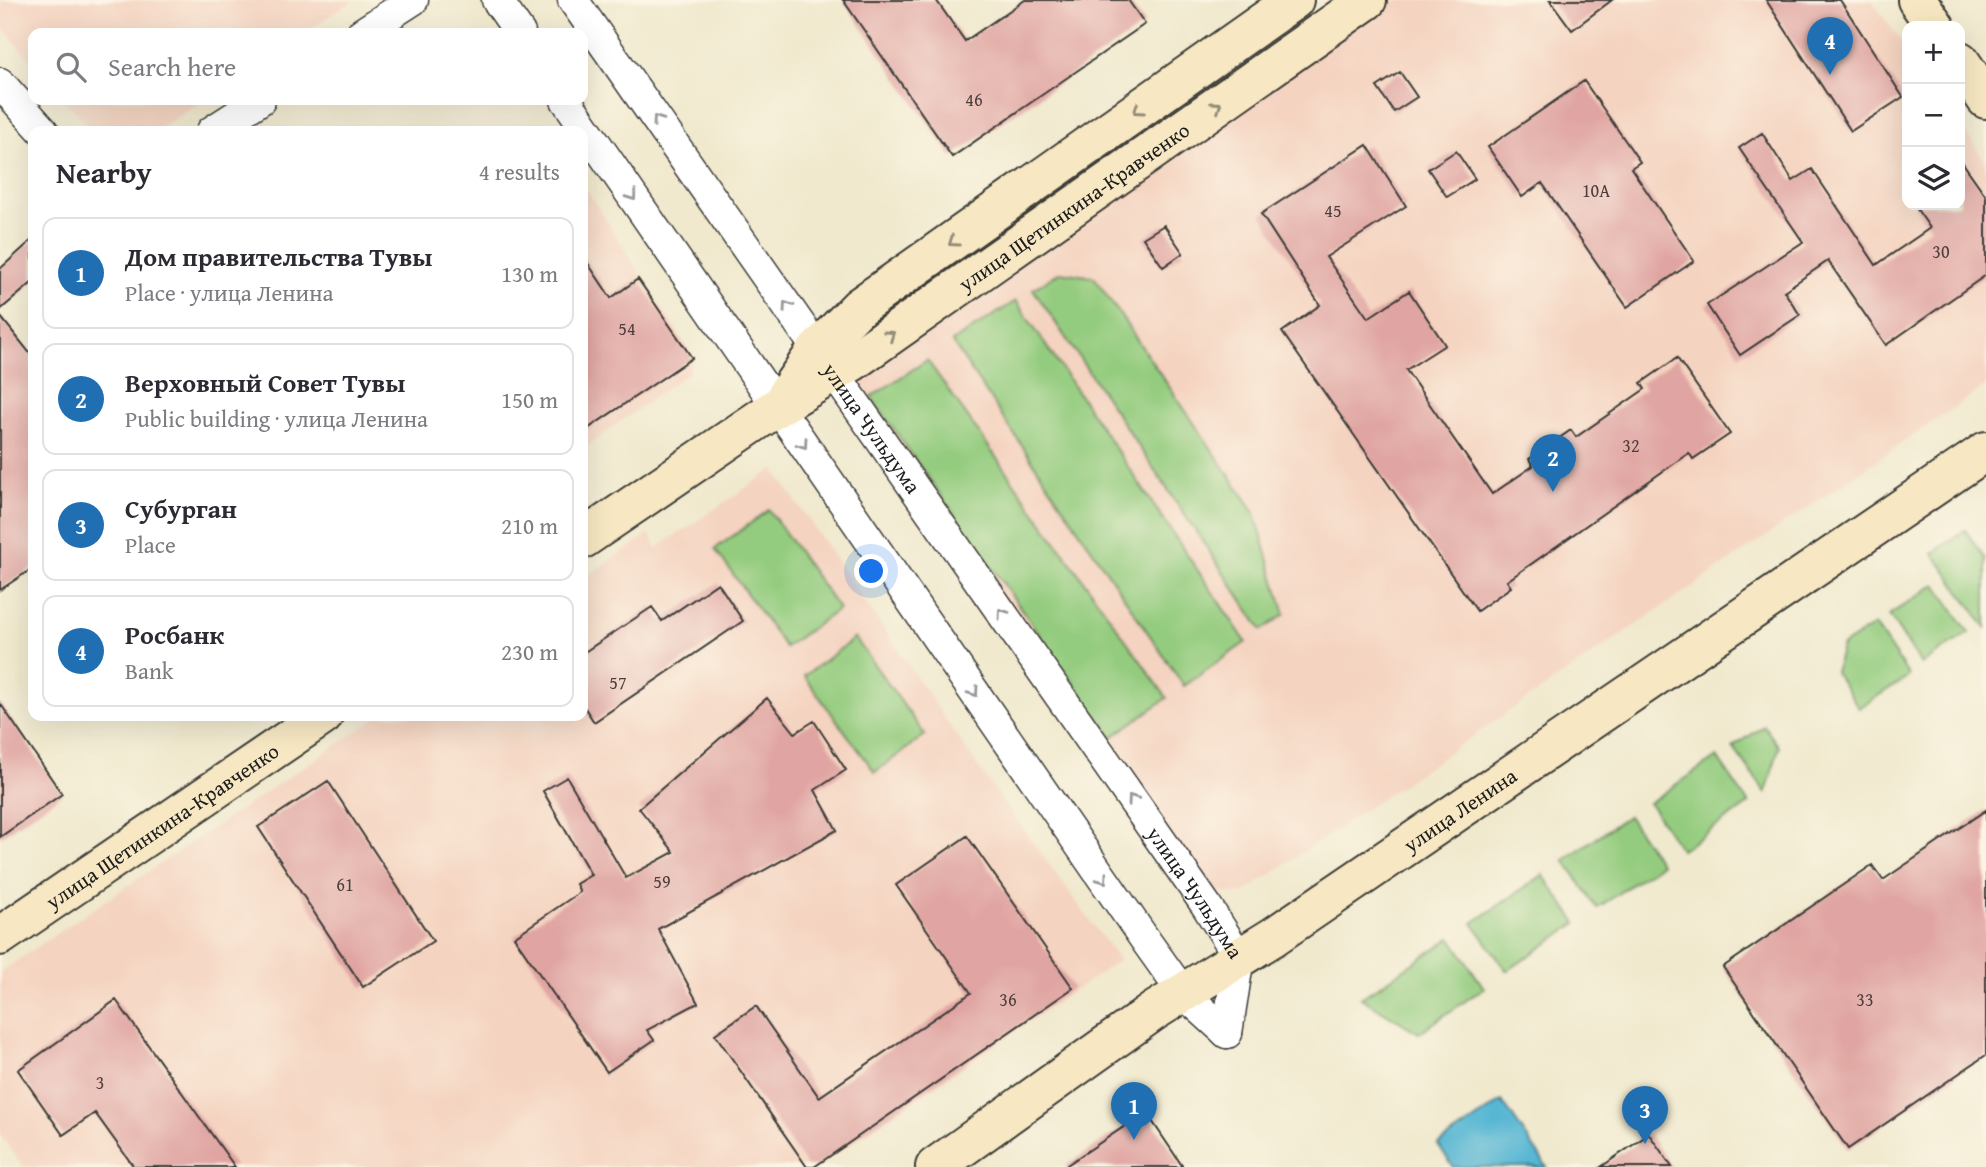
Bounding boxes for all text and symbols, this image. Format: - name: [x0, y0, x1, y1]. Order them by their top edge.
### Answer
- pin: 4: [1807, 17, 1853, 75]
- map controls: [1902, 21, 1965, 210]
- button: +: [1902, 21, 1965, 84]
- search box: [28, 28, 588, 105]
- text: Search here: [108, 47, 236, 86]
- icon: search: [52, 48, 90, 86]
- button: −: [1902, 84, 1965, 147]
- house number: 46: [965, 86, 983, 113]
- one-way arrow: [1133, 102, 1146, 114]
- one-way arrow: [1209, 102, 1222, 114]
- street label: улица Щетинкина-Кравченко: [951, 114, 1196, 299]
- one-way arrow: [653, 115, 665, 128]
- button: layers: [1902, 147, 1965, 210]
- text: Nearby: [56, 150, 152, 194]
- text: 4 results: [479, 155, 560, 188]
- house number: 10А: [1582, 177, 1610, 204]
- one-way arrow: [624, 188, 636, 201]
- house number: 45: [1324, 197, 1342, 224]
- one-way arrow: [948, 234, 961, 246]
- text: Дом правительства Тувы: [125, 237, 432, 276]
- house number: 30: [1932, 238, 1950, 265]
- text: 1: [75, 257, 87, 290]
- text: 130 m: [501, 257, 558, 290]
- text: Place · улица Ленина: [125, 276, 334, 309]
- one-way arrow: [783, 301, 795, 314]
- house number: 54: [618, 315, 636, 342]
- one-way arrow: [882, 331, 895, 343]
- street label: улица Чульдума: [815, 355, 929, 500]
- text: Верховный Совет Тувы: [125, 363, 405, 402]
- text: 2: [75, 383, 87, 416]
- text: 150 m: [501, 383, 558, 416]
- text: Public building · улица Ленина: [125, 402, 428, 435]
- house number: 32: [1622, 432, 1640, 459]
- pin: 2: [1530, 434, 1576, 492]
- one-way arrow: [795, 436, 807, 449]
- text: Субурган: [125, 489, 237, 528]
- text: 3: [75, 509, 87, 542]
- text: 210 m: [501, 509, 558, 542]
- text: Place: [125, 528, 176, 561]
- your location: [854, 554, 888, 588]
- one-way arrow: [998, 608, 1010, 621]
- text: Росбанк: [125, 615, 224, 654]
- text: 4: [75, 635, 87, 668]
- text: 230 m: [501, 635, 558, 668]
- text: Bank: [125, 654, 174, 687]
- house number: 57: [609, 669, 627, 696]
- one-way arrow: [966, 684, 978, 697]
- street label: улица Щетинкина-Кравченко: [38, 735, 285, 917]
- street label: улица Ленина: [1396, 760, 1523, 860]
- one-way arrow: [1128, 794, 1140, 807]
- street label: улица Чульдума: [1139, 819, 1251, 964]
- house number: 59: [653, 868, 671, 895]
- house number: 61: [336, 871, 354, 898]
- one-way arrow: [1095, 871, 1107, 884]
- house number: 36: [999, 986, 1017, 1013]
- house number: 33: [1856, 986, 1874, 1013]
- house number: 3: [96, 1069, 104, 1096]
- pin: 1: [1111, 1082, 1157, 1140]
- pin: 3: [1622, 1086, 1668, 1144]

